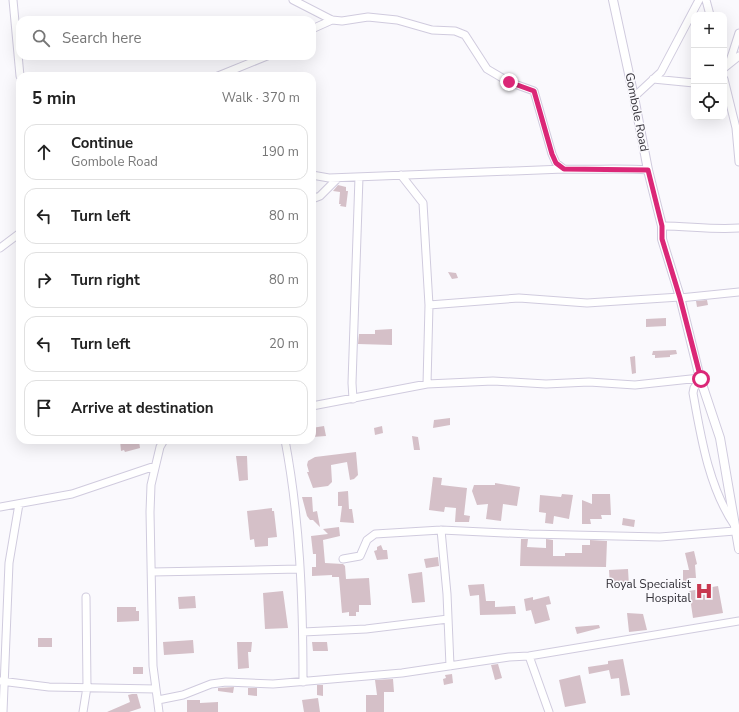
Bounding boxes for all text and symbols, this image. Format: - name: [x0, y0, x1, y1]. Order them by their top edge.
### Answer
- map controls: [691, 12, 727, 120]
- button: +: [691, 12, 727, 48]
- search box: [16, 16, 316, 60]
- icon: search: [30, 27, 52, 49]
- text: Search here: [62, 28, 142, 48]
- button: −: [691, 48, 727, 84]
- street label: Gombole Road: [621, 71, 653, 153]
- route end: [500, 73, 518, 91]
- button: locate: [691, 84, 727, 120]
- text: 5 min: [32, 87, 76, 110]
- text: Walk · 370 m: [222, 89, 300, 107]
- text: Continue: [71, 133, 133, 153]
- icon: ahead: [33, 141, 55, 163]
- text: 190 m: [261, 143, 299, 161]
- text: Gombole Road: [71, 153, 158, 171]
- icon: left: [33, 205, 55, 227]
- text: Turn left: [71, 206, 130, 226]
- text: 80 m: [269, 207, 299, 225]
- icon: right: [33, 269, 55, 291]
- text: Turn right: [71, 270, 140, 290]
- text: 80 m: [269, 271, 299, 289]
- icon: left: [33, 333, 55, 355]
- text: Turn left: [71, 334, 130, 354]
- text: 20 m: [269, 335, 299, 353]
- route start: [692, 370, 710, 388]
- icon: arrive: [33, 397, 55, 419]
- text: Arrive at destination: [71, 398, 214, 418]
- place label: Royal Specialist Hospital: [606, 576, 692, 606]
- hospital icon: Royal Specialist Hospital: [694, 581, 714, 601]

